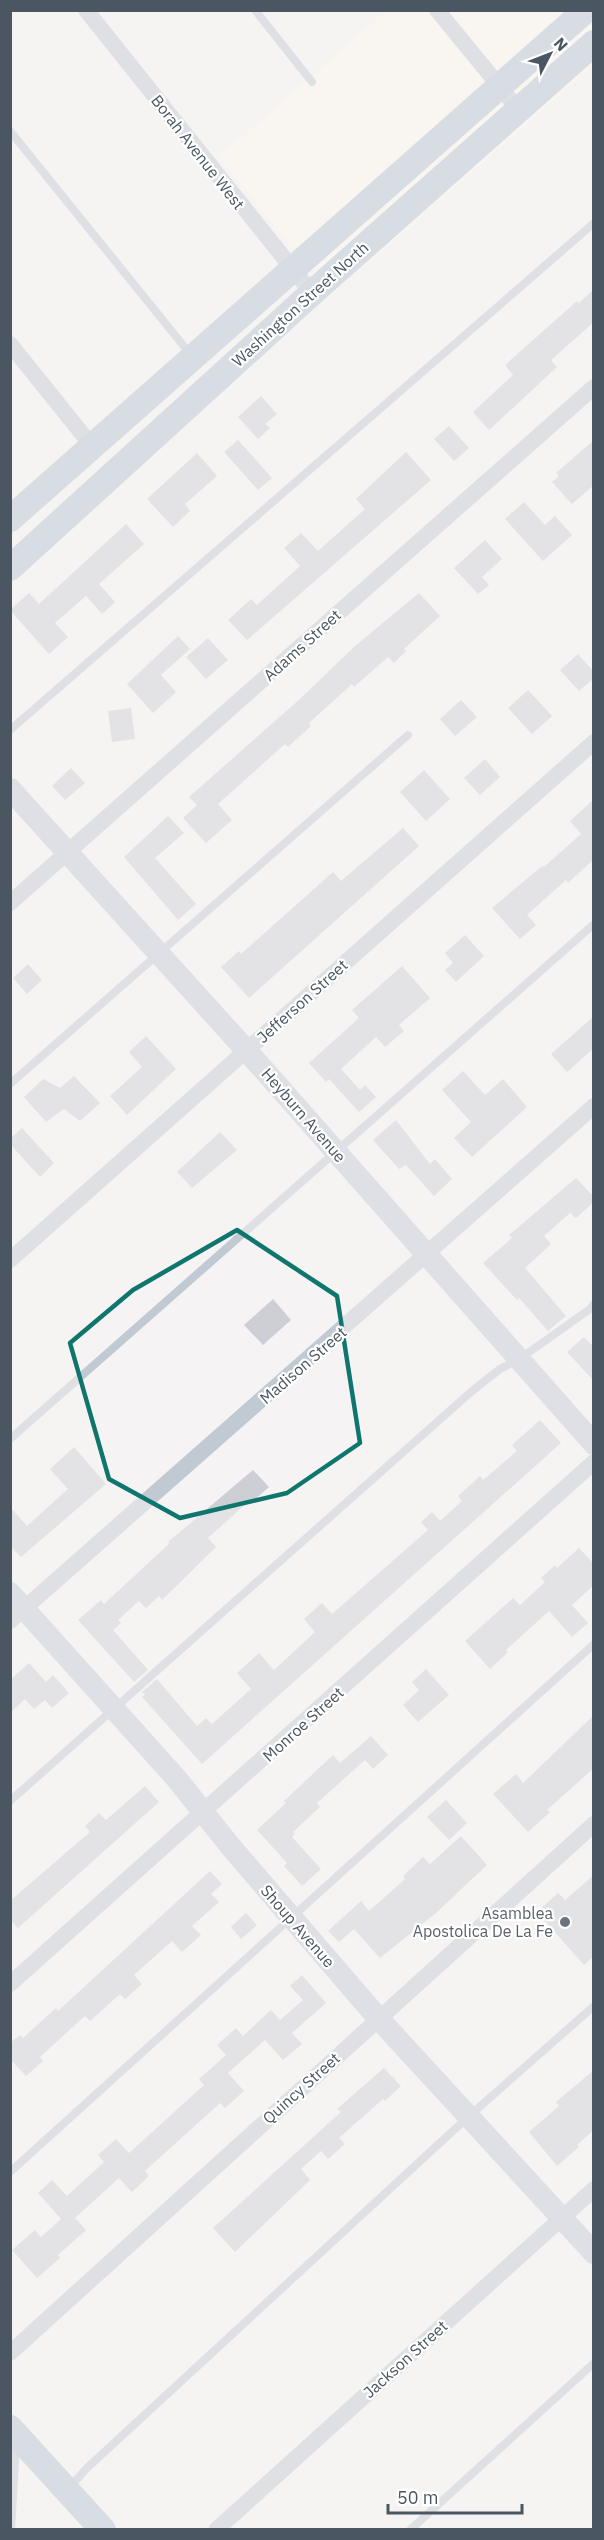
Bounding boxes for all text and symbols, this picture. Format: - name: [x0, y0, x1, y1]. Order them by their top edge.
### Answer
- north arrow: [520, 24, 580, 84]
- text: N: [550, 33, 572, 55]
- street label: Borah Avenue West: [147, 91, 249, 213]
- street label: Washington Street North: [228, 237, 372, 371]
- street label: Adams Street: [259, 605, 345, 685]
- street label: Jefferson Street: [252, 955, 352, 1047]
- street label: Heyburn Avenue: [258, 1064, 351, 1166]
- street label: Madison Street: [256, 1322, 350, 1408]
- street label: Monroe Street: [258, 1682, 348, 1766]
- street label: Shoup Avenue: [257, 1881, 339, 1972]
- place label: Asamblea Apostolica De La Fe: [413, 1903, 553, 1941]
- marker: Asamblea Apostolica De La Fe: [558, 1915, 572, 1929]
- street label: Quincy Street: [258, 2048, 344, 2128]
- street label: Jackson Street: [359, 2316, 451, 2402]
- scale bar: [388, 2477, 522, 2515]
- text: 50 m: [397, 2486, 439, 2509]

